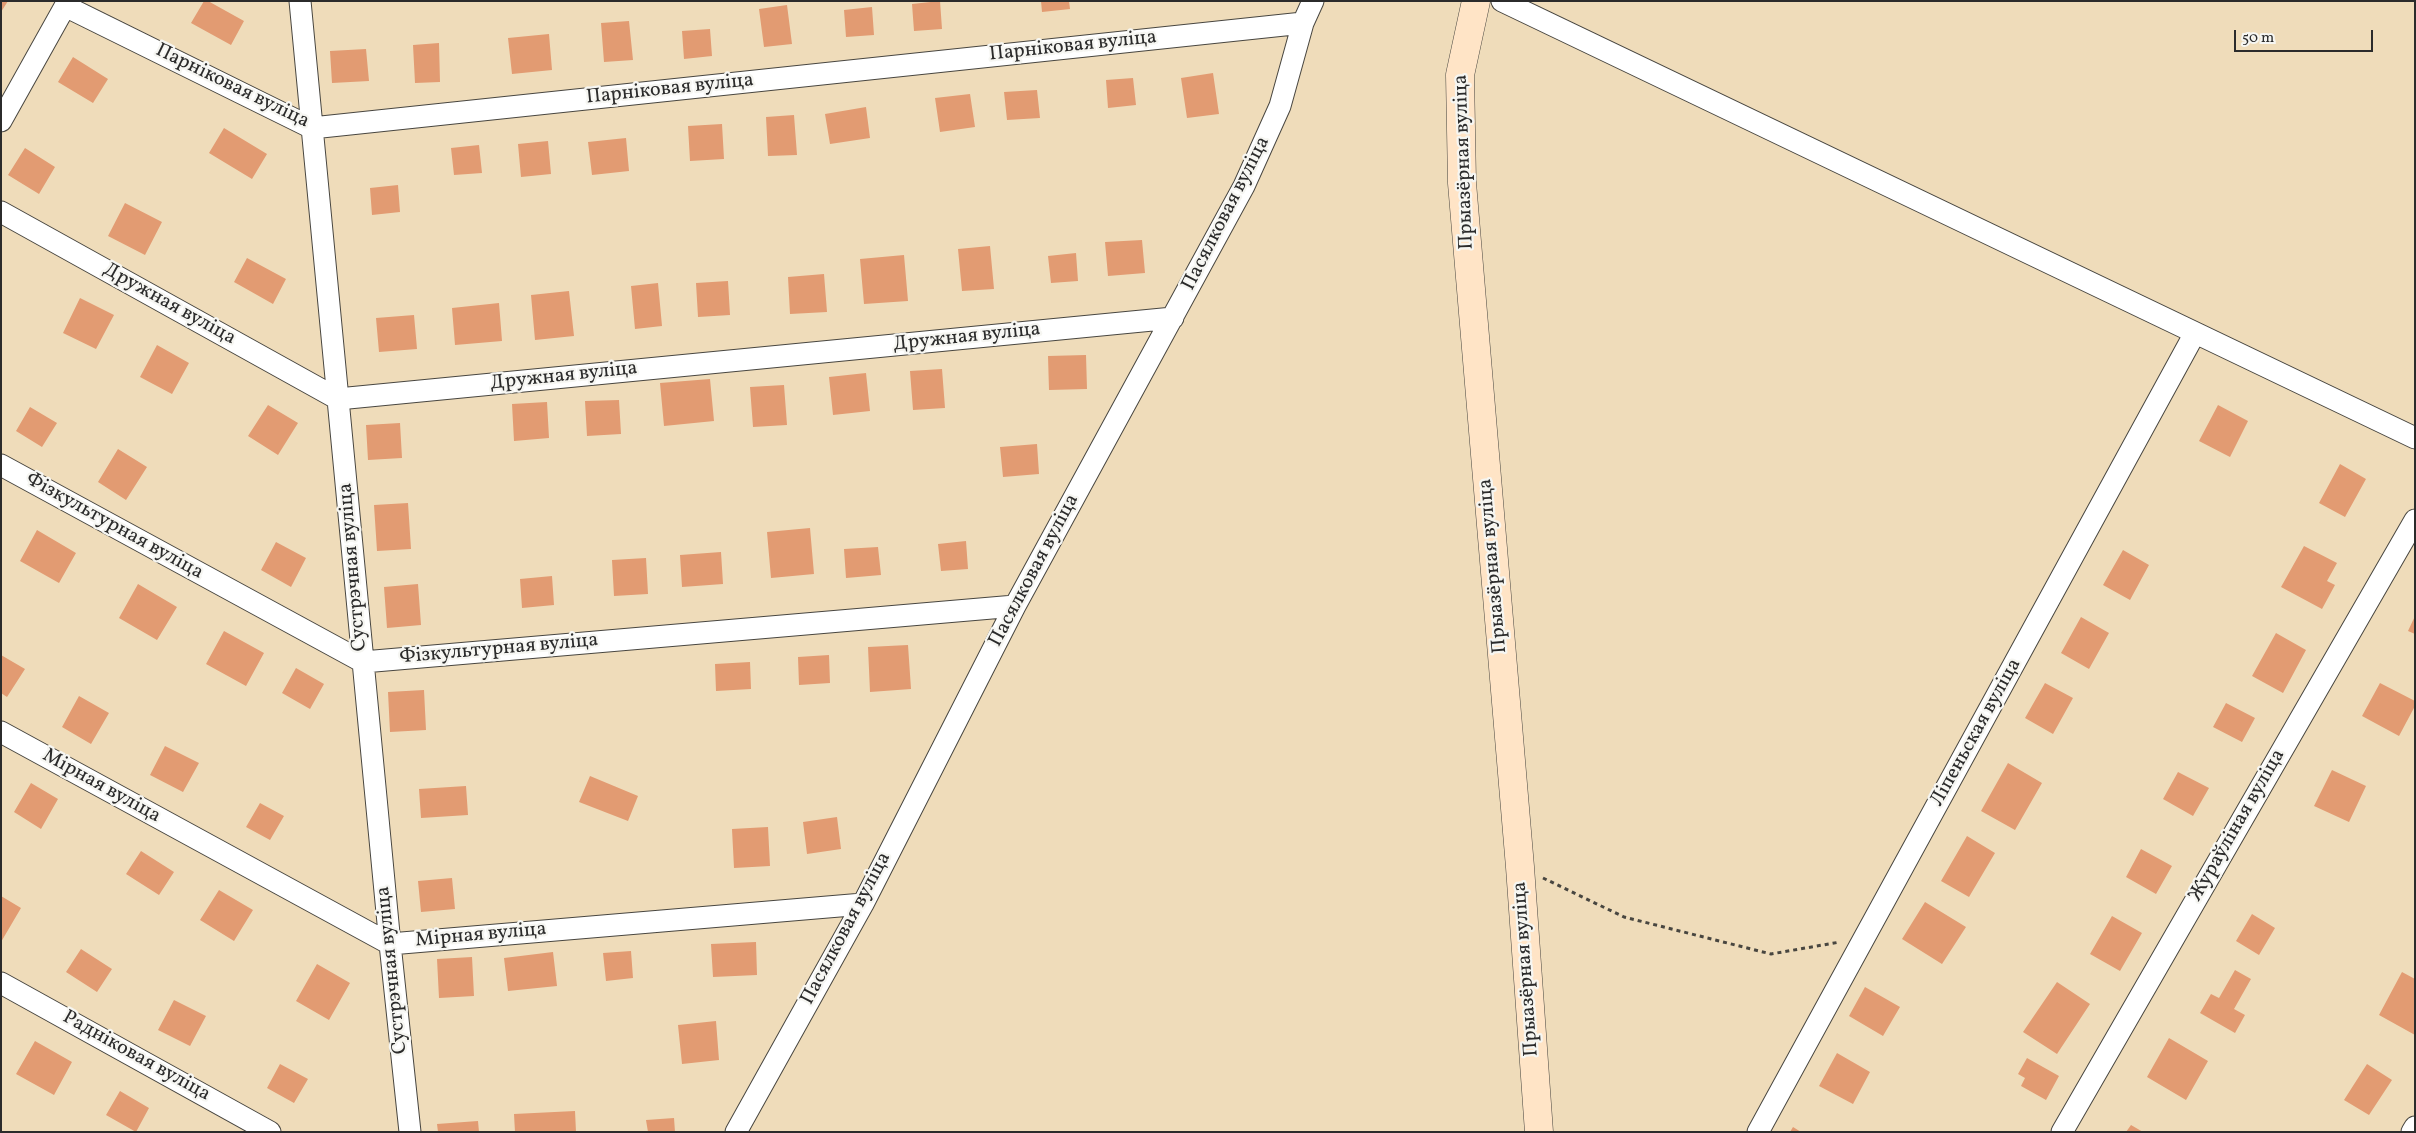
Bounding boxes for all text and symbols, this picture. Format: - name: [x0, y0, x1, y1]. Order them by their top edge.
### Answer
- scale bar: [2236, 20, 2375, 52]
- street label: Парніковая вуліца: [988, 26, 1158, 68]
- text: 50 m: [2242, 28, 2274, 49]
- street label: Парніковая вуліца: [151, 39, 313, 135]
- street label: Парніковая вуліца: [585, 69, 755, 111]
- street label: Прыазёрная вуліца: [1450, 74, 1480, 250]
- street label: Пасялковая вуліца: [1178, 133, 1276, 295]
- street label: Дружная вуліца: [99, 259, 239, 351]
- street label: Дружная вуліца: [892, 318, 1042, 358]
- street label: Дружная вуліца: [489, 357, 639, 397]
- street label: Фізкультурная вуліца: [21, 468, 207, 586]
- street label: Прыазёрная вуліца: [1474, 478, 1514, 654]
- street label: Сустрэчная вуліца: [335, 482, 373, 652]
- street label: Пасялковая вуліца: [985, 491, 1085, 651]
- street label: Фізкультурная вуліца: [399, 629, 599, 671]
- street label: Ліпеньская вуліца: [1926, 655, 2028, 811]
- street label: Мірная вуліца: [38, 745, 164, 829]
- street label: Жураўліная вуліца: [2185, 746, 2291, 906]
- street label: Пасялковая вуліца: [797, 849, 897, 1009]
- street label: Прыазёрная вуліца: [1509, 881, 1545, 1057]
- street label: Сустрэчная вуліца: [372, 885, 414, 1055]
- street label: Мірная вуліца: [414, 918, 548, 954]
- street label: Радніковая вуліца: [58, 1006, 214, 1108]

